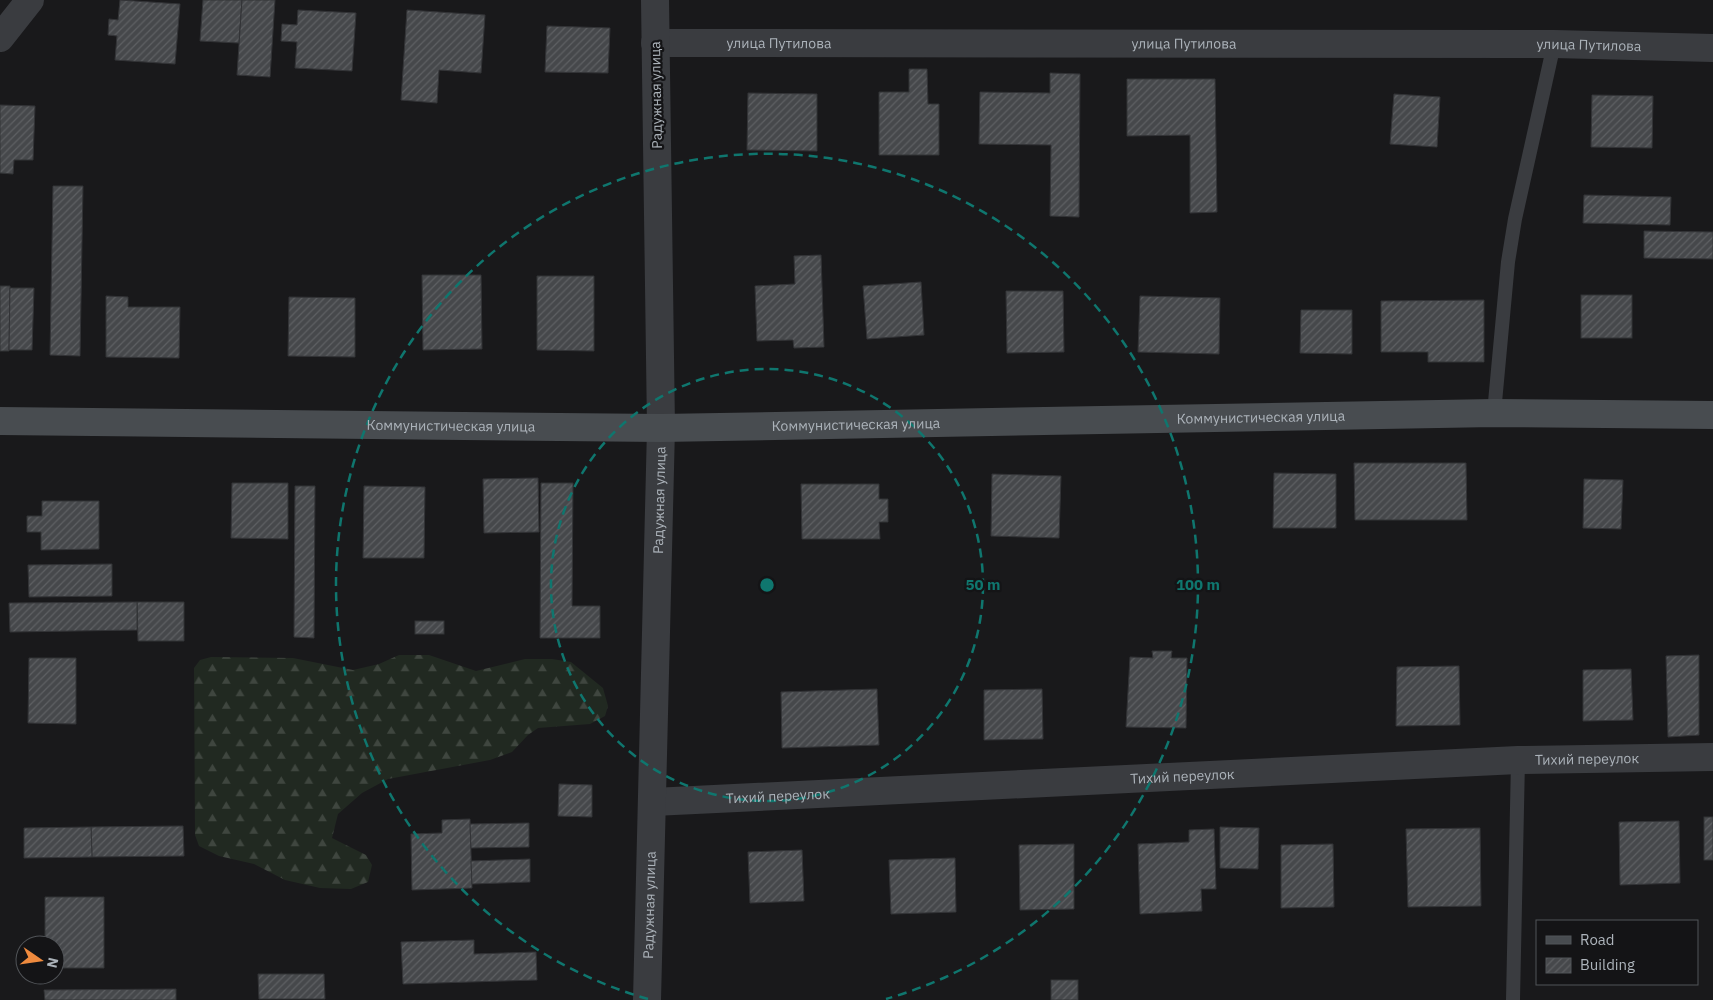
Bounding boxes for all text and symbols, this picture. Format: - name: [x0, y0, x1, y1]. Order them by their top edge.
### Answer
- street label: улица Путилова: [727, 34, 832, 52]
- street label: улица Путилова: [1132, 35, 1237, 53]
- street label: улица Путилова: [1537, 35, 1642, 55]
- street label: Радужная улица: [646, 41, 666, 149]
- street label: Коммунистическая улица: [1176, 407, 1346, 428]
- street label: Коммунистическая улица: [771, 414, 941, 435]
- street label: Коммунистическая улица: [367, 416, 536, 436]
- street label: Радужная улица: [649, 446, 670, 554]
- text: 50 m: [966, 575, 1000, 594]
- text: 100 m: [1176, 575, 1220, 594]
- centre of rings: [758, 576, 776, 594]
- street label: Тихий переулок: [1535, 749, 1640, 769]
- street label: Тихий переулок: [1130, 765, 1235, 788]
- street label: Тихий переулок: [725, 784, 831, 807]
- street label: Радужная улица: [639, 851, 660, 959]
- legend: [1536, 920, 1698, 985]
- text: Road: [1580, 930, 1615, 949]
- north arrow: [15, 935, 65, 985]
- text: Building: [1580, 955, 1635, 974]
- text: N: [43, 956, 63, 970]

